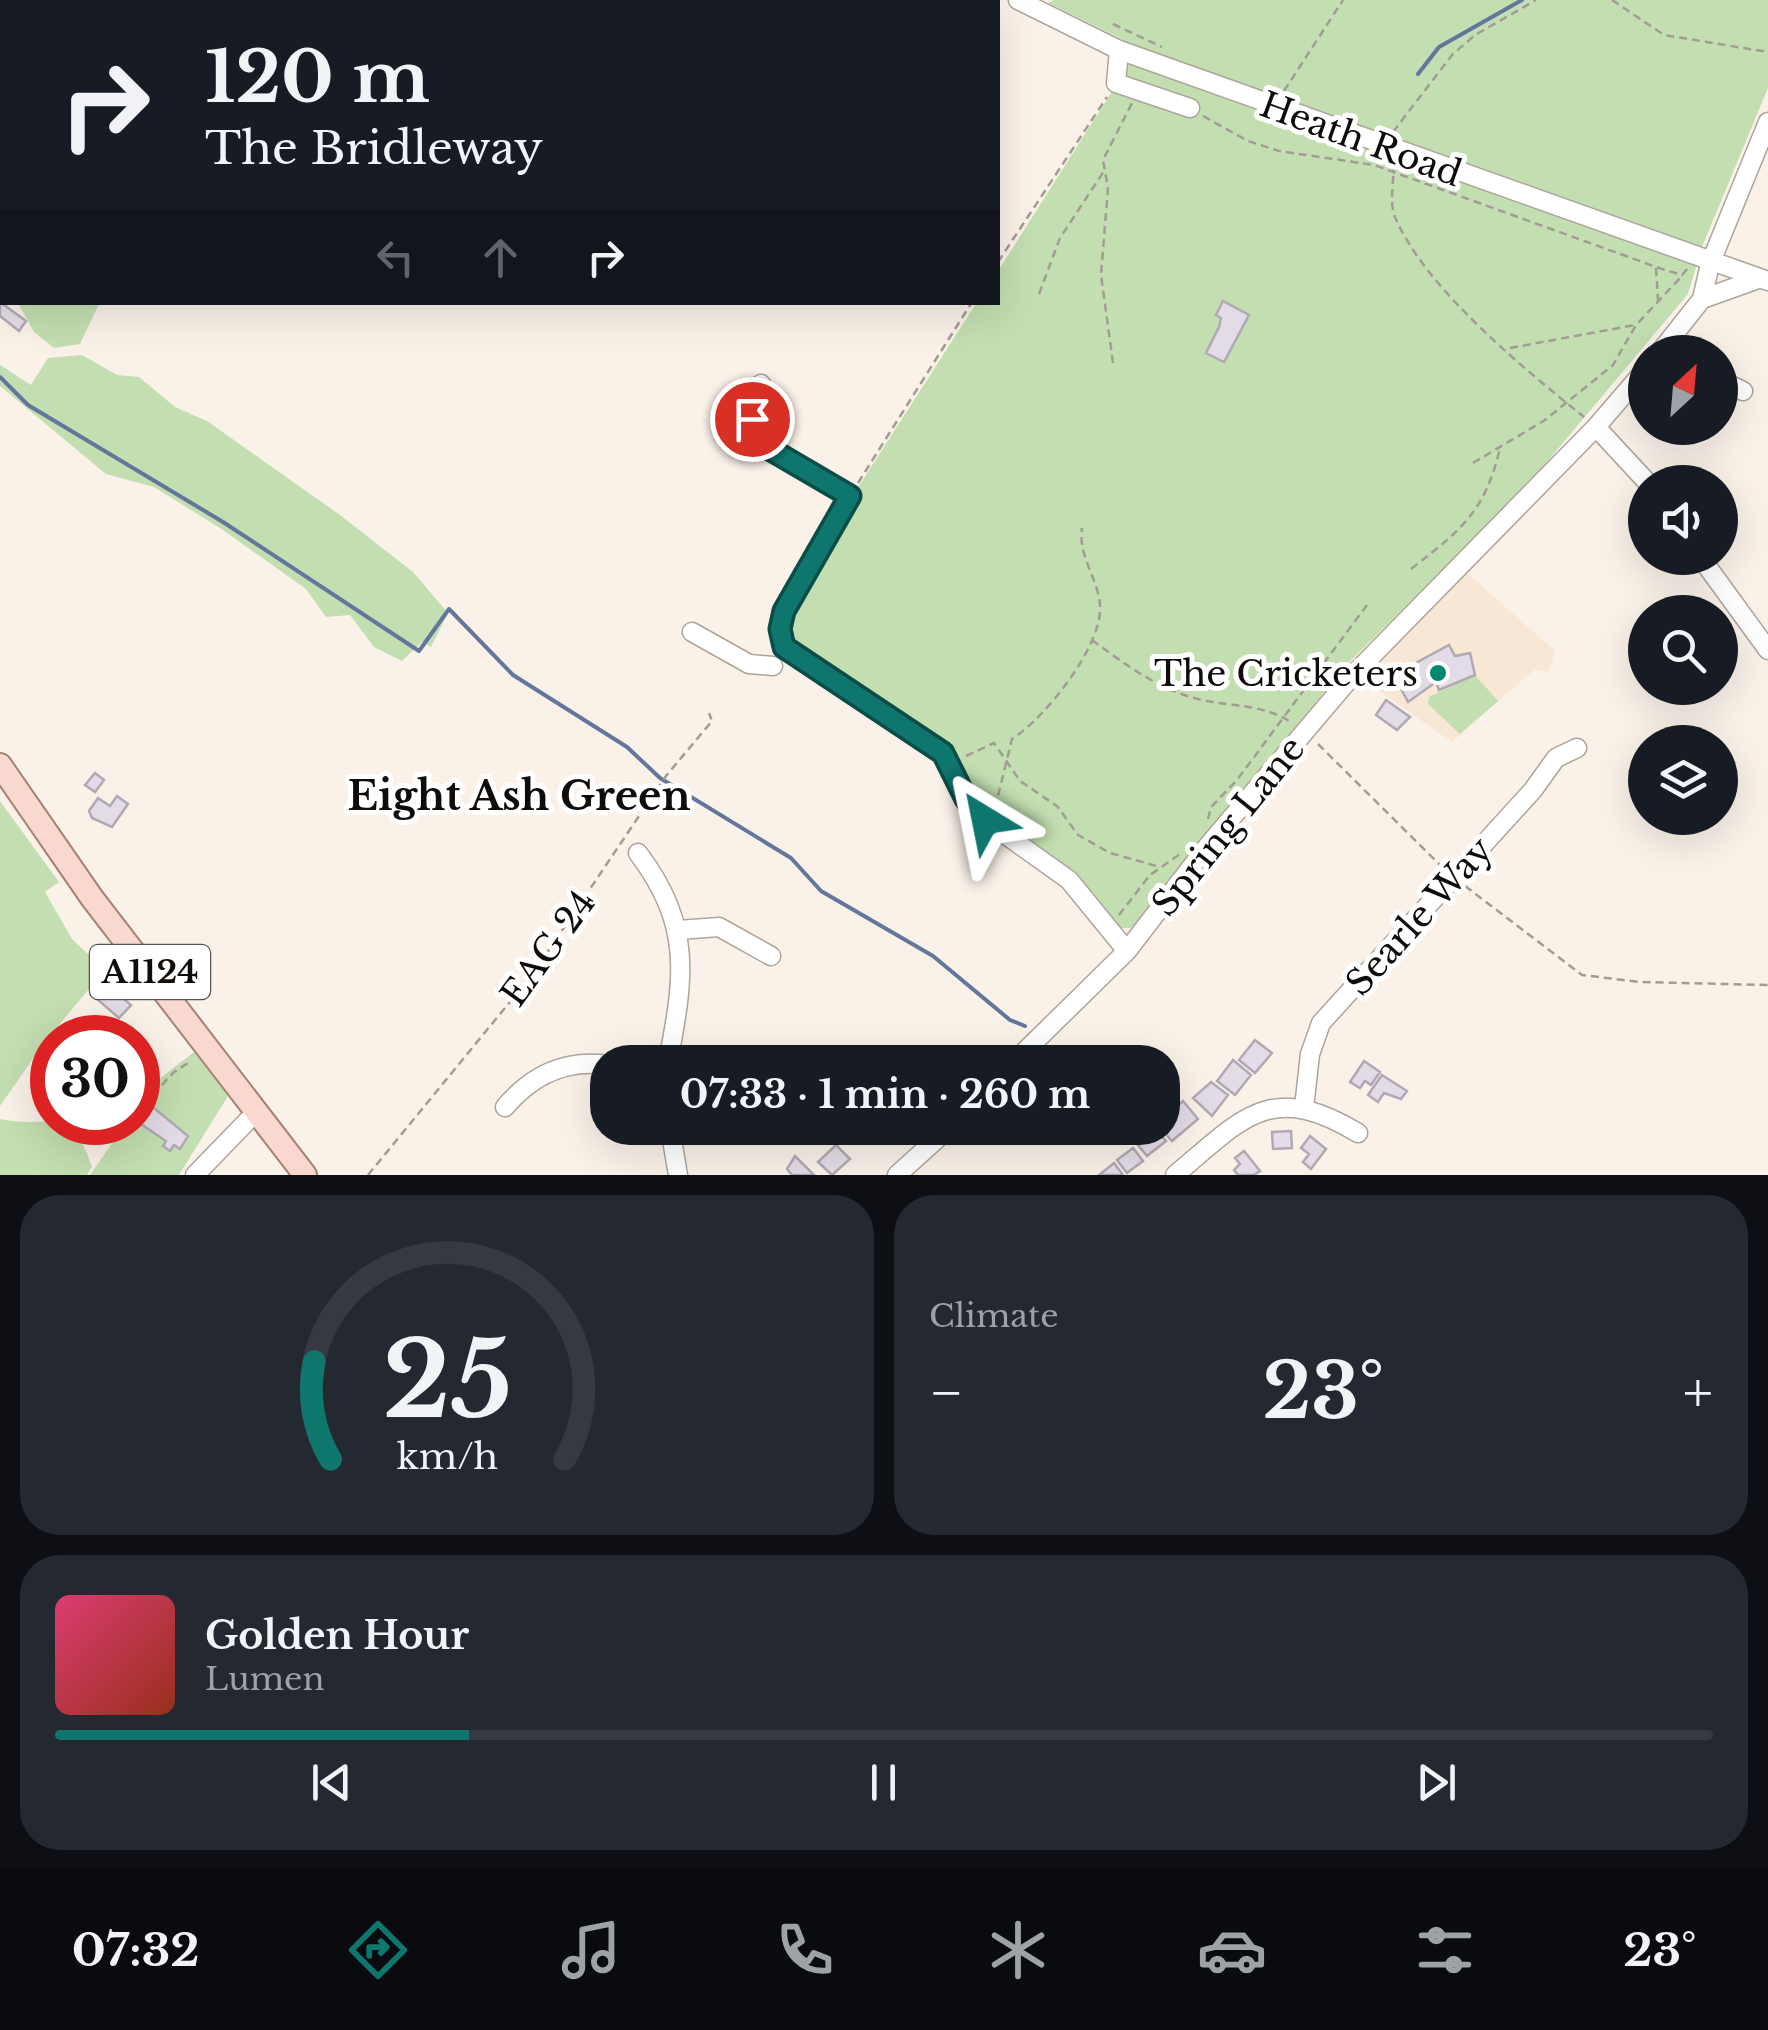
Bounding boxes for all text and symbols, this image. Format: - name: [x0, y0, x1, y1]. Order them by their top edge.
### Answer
- text: 120 m: [205, 34, 430, 121]
- icon: right: [40, 40, 170, 170]
- street label: Heath Road: [1254, 83, 1468, 195]
- text: The Bridleway: [205, 120, 543, 176]
- icon: left: [368, 230, 423, 285]
- icon: ahead: [473, 230, 528, 285]
- icon: right: [578, 230, 633, 285]
- north arrow: [1628, 335, 1738, 445]
- map controls: [1628, 335, 1738, 835]
- pin: [710, 377, 795, 462]
- icon: arrive: [725, 392, 780, 447]
- button: sound: [1628, 465, 1738, 575]
- button: search: [1628, 595, 1738, 705]
- place label: The Cricketers: [1154, 652, 1418, 695]
- marker: The Cricketers: [1427, 662, 1449, 684]
- button: layers: [1628, 725, 1738, 835]
- street label: Spring Lane: [1143, 728, 1313, 924]
- position arrow: [933, 768, 1037, 872]
- district label: Eight Ash Green: [347, 771, 691, 821]
- street label: Searle Way: [1337, 828, 1501, 1004]
- street label: EAG 24: [491, 881, 605, 1015]
- road number: A1124: [90, 945, 210, 999]
- speed limit sign: 30: [30, 1015, 160, 1145]
- text: 07:33 · 1 min · 260 m: [680, 1071, 1090, 1118]
- text: Climate: [929, 1296, 1058, 1336]
- text: 25: [382, 1316, 512, 1445]
- text: 23°: [1262, 1345, 1384, 1438]
- text: −: [929, 1359, 964, 1427]
- text: +: [1683, 1359, 1713, 1427]
- text: km/h: [396, 1434, 498, 1479]
- text: Golden Hour: [205, 1612, 469, 1659]
- text: Lumen: [205, 1659, 324, 1699]
- icon: previous: [304, 1755, 359, 1810]
- icon: pause: [856, 1755, 911, 1810]
- icon: next: [1409, 1755, 1464, 1810]
- icon: directions: [343, 1915, 413, 1985]
- icon: music: [556, 1915, 626, 1985]
- icon: phone: [770, 1915, 840, 1985]
- icon: climate: [983, 1915, 1053, 1985]
- icon: car: [1197, 1915, 1267, 1985]
- icon: filters: [1410, 1915, 1480, 1985]
- text: 07:32: [72, 1922, 200, 1978]
- text: 23°: [1623, 1922, 1696, 1978]

